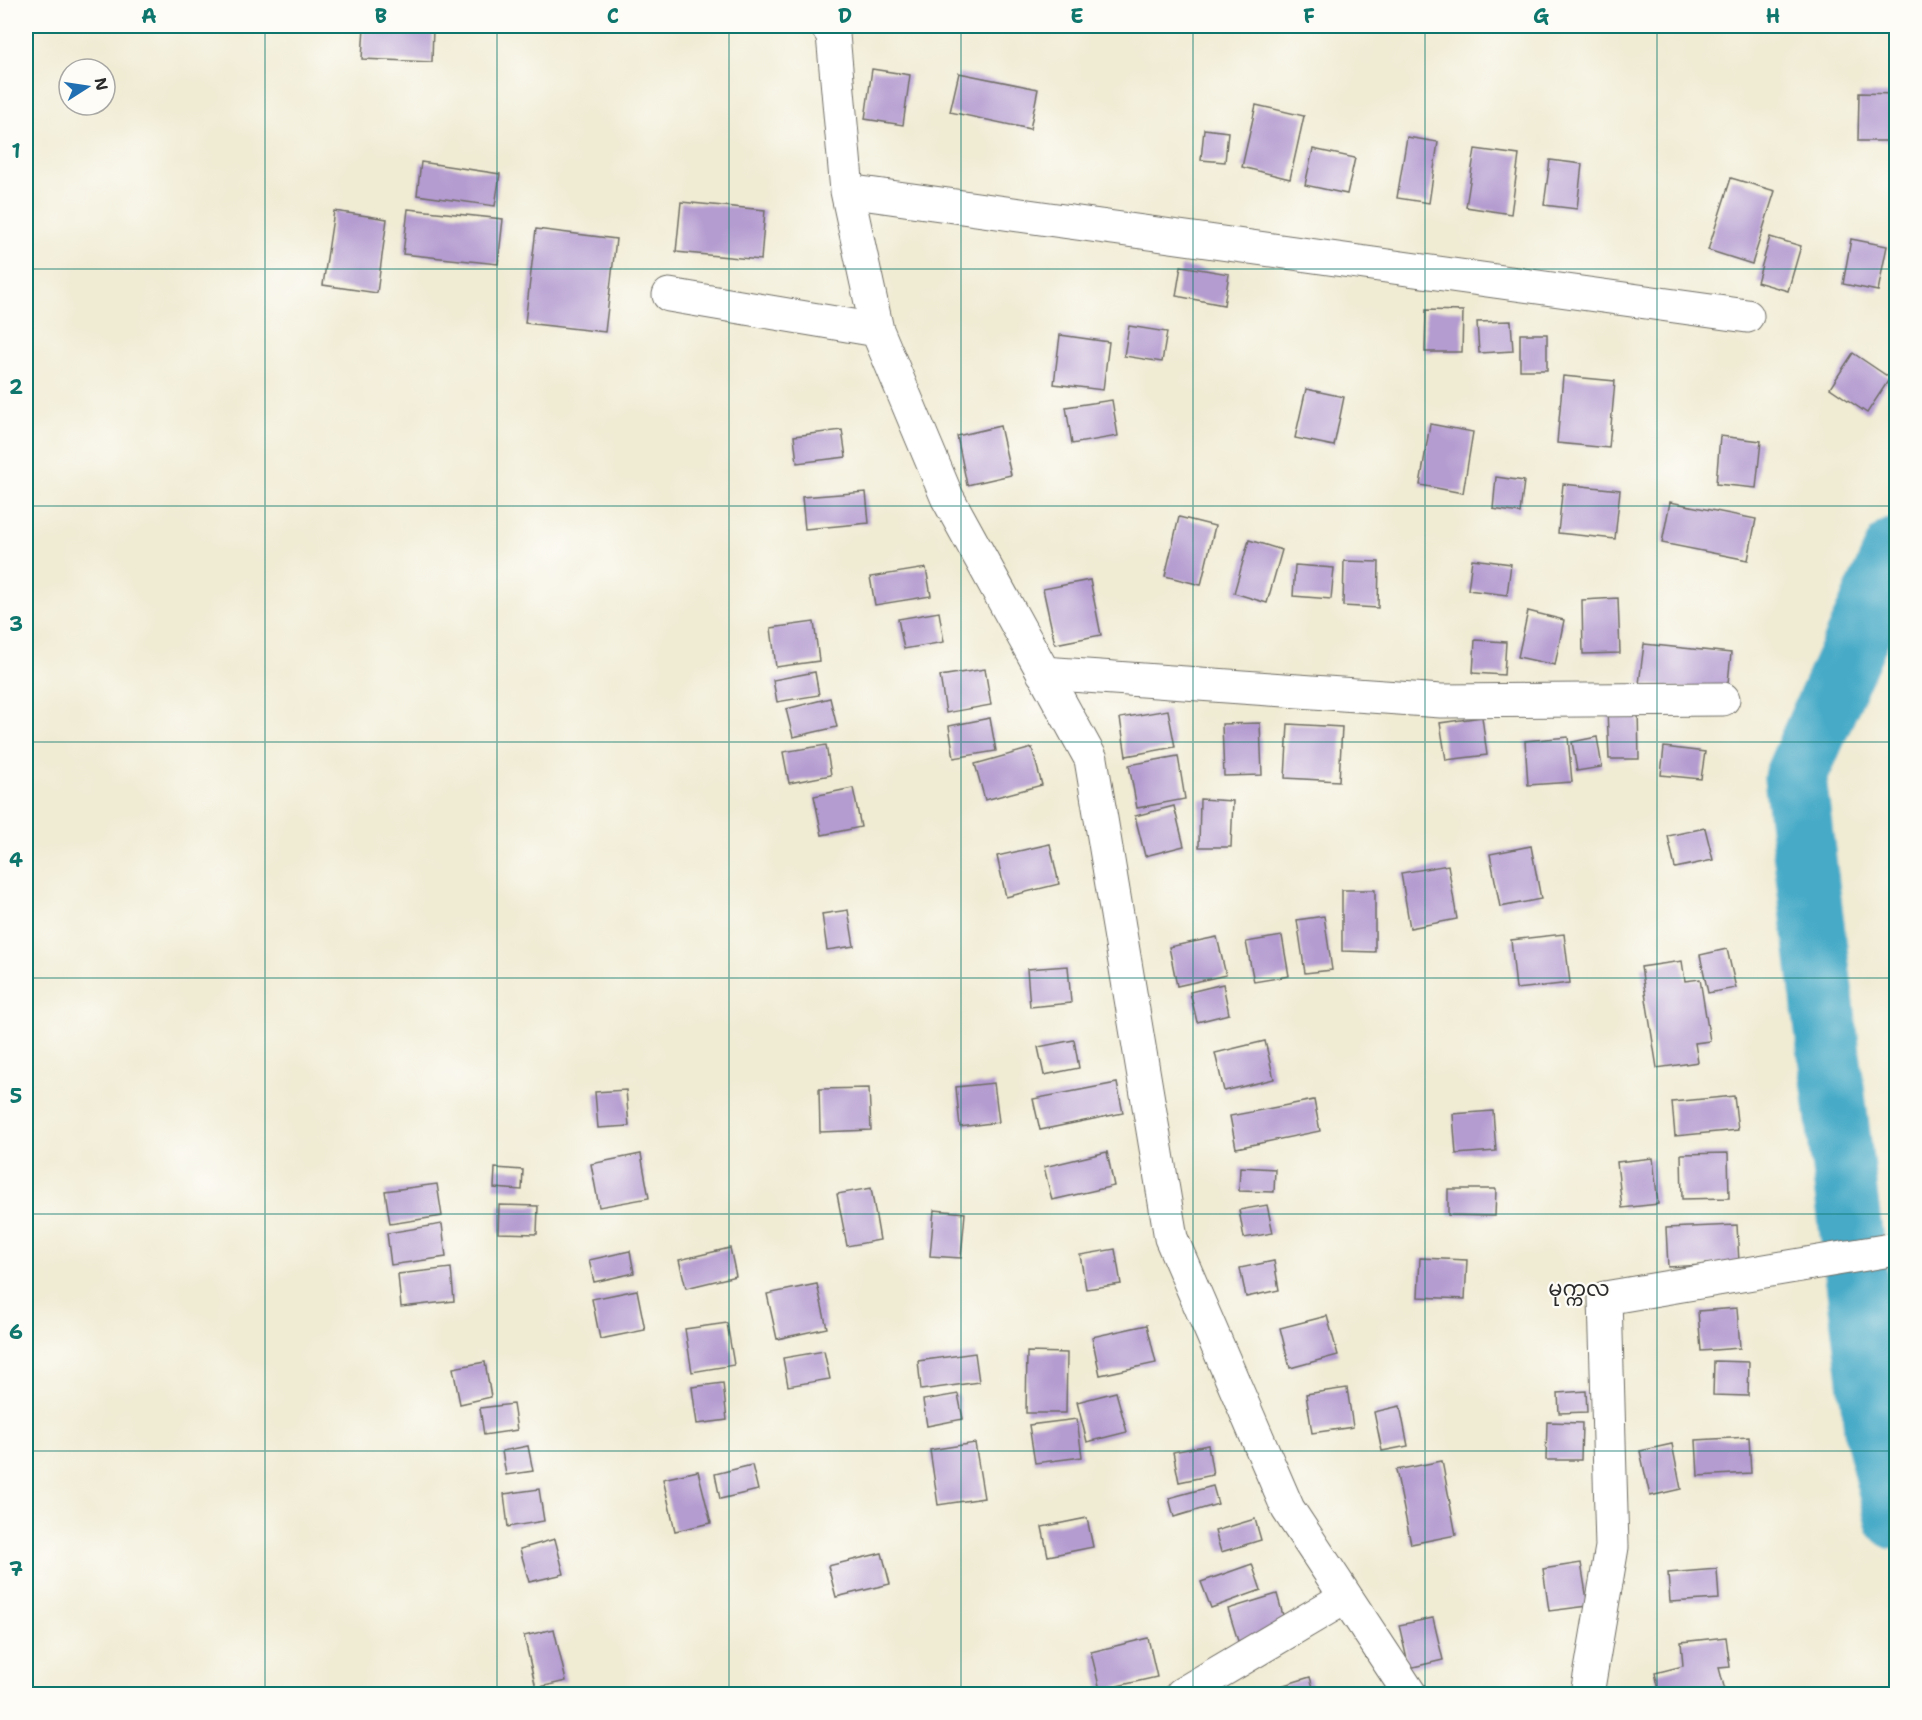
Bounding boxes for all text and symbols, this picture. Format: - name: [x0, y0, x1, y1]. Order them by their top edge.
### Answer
- text: A: [141, 3, 157, 29]
- text: B: [375, 3, 387, 29]
- text: C: [607, 3, 619, 29]
- text: D: [838, 3, 852, 29]
- text: E: [1070, 3, 1084, 29]
- text: F: [1303, 3, 1315, 29]
- text: G: [1533, 3, 1549, 29]
- text: H: [1766, 3, 1780, 29]
- north arrow: [57, 57, 117, 117]
- text: N: [90, 76, 113, 92]
- text: 1: [11, 138, 21, 164]
- text: 2: [9, 374, 23, 400]
- text: 3: [9, 611, 23, 637]
- text: 4: [9, 847, 23, 873]
- text: 5: [10, 1083, 22, 1109]
- district label: မုက္ကလ: [1548, 1275, 1610, 1306]
- text: 6: [9, 1319, 23, 1345]
- text: 7: [9, 1556, 23, 1582]

